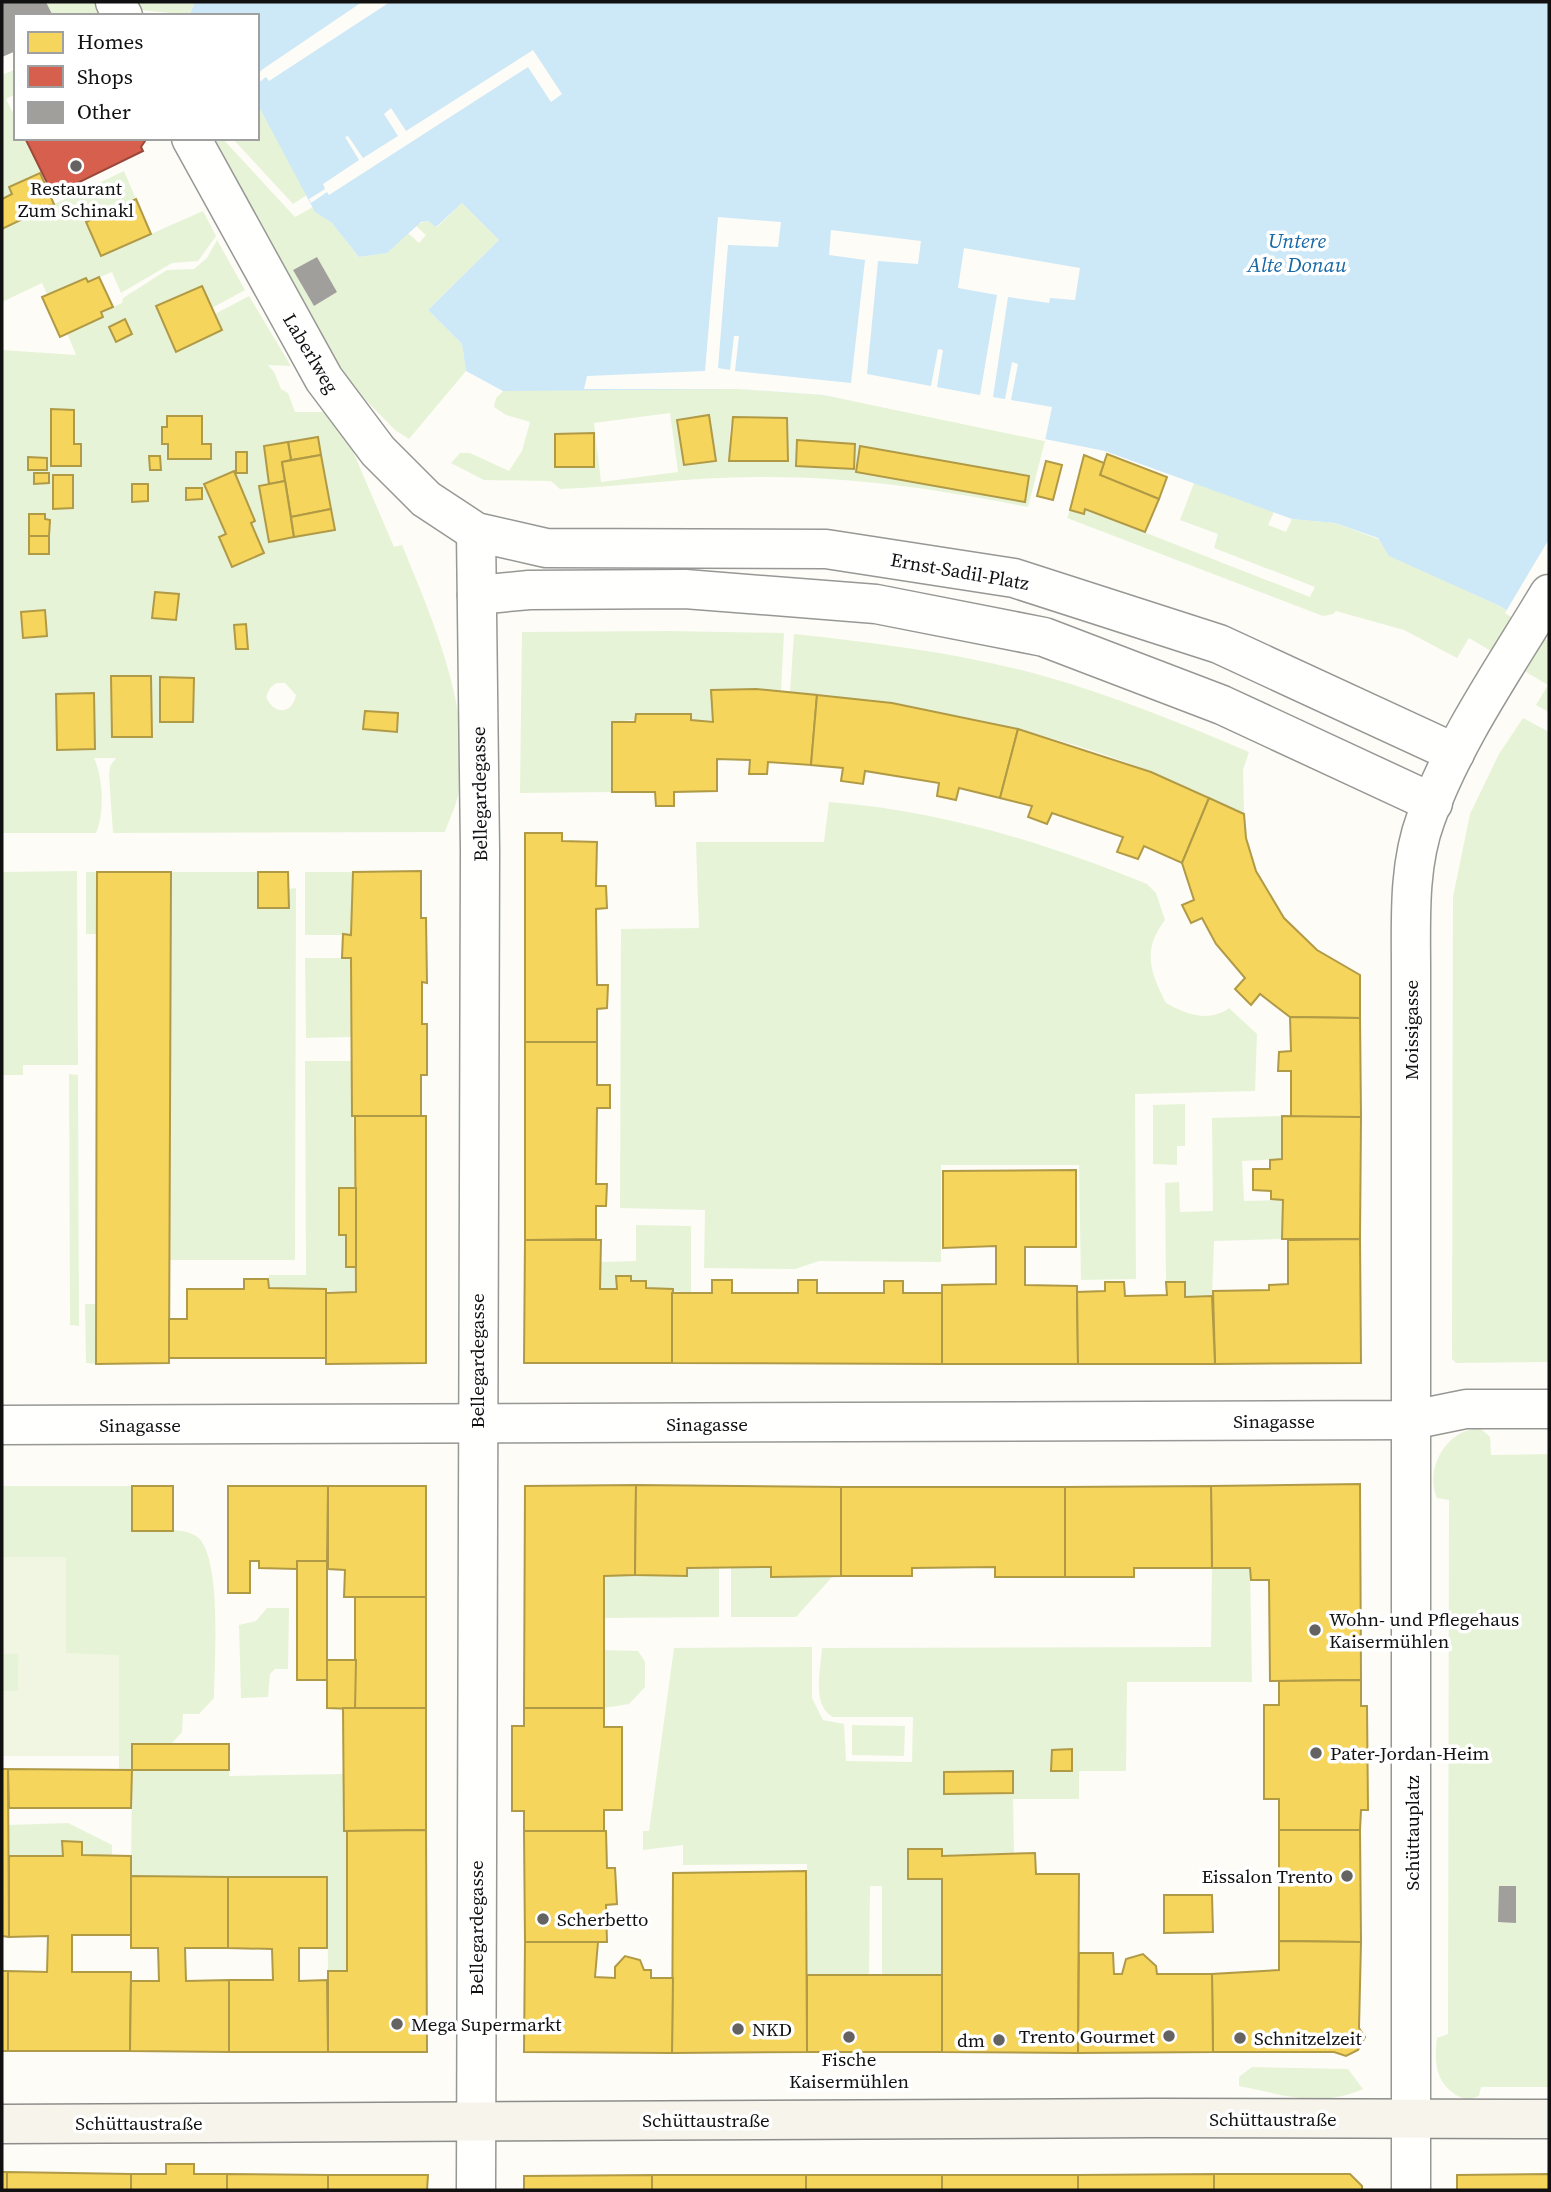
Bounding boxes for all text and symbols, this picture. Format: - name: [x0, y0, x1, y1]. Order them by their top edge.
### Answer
- legend: [14, 14, 259, 140]
- text: Homes: [77, 27, 143, 56]
- text: Shops: [77, 62, 133, 91]
- text: Other: [77, 97, 131, 126]
- marker: Restaurant Zum Schinakl: [68, 158, 84, 174]
- place label: Restaurant Zum Schinakl: [18, 175, 134, 223]
- water label: Untere Alte Donau: [1246, 226, 1347, 279]
- street label: Laberlweg: [277, 308, 345, 398]
- street label: Ernst-Sadil-Platz: [889, 546, 1031, 596]
- street label: Bellegardegasse: [465, 726, 493, 862]
- street label: Moissigasse: [1398, 980, 1424, 1080]
- street label: Bellegardegasse: [464, 1293, 490, 1429]
- street label: Sinagasse: [1233, 1408, 1315, 1434]
- street label: Sinagasse: [666, 1411, 748, 1437]
- street label: Sinagasse: [99, 1412, 181, 1438]
- place label: Wohn- und Pflegehaus Kaisermühlen: [1329, 1606, 1519, 1654]
- marker: Wohn- und Pflegehaus Kaisermühlen: [1307, 1622, 1323, 1638]
- place label: Pater-Jordan-Heim: [1330, 1740, 1489, 1766]
- marker: Pater-Jordan-Heim: [1308, 1745, 1324, 1761]
- street label: Schüttauplatz: [1399, 1775, 1425, 1891]
- street label: Bellegardegasse: [463, 1860, 489, 1996]
- place label: Eissalon Trento: [1202, 1863, 1333, 1889]
- marker: Eissalon Trento: [1339, 1868, 1355, 1884]
- place label: Scherbetto: [557, 1906, 648, 1932]
- marker: Scherbetto: [535, 1911, 551, 1927]
- place label: Mega Supermarkt: [411, 2011, 562, 2037]
- marker: Mega Supermarkt: [389, 2016, 405, 2032]
- place label: NKD: [752, 2016, 792, 2042]
- marker: NKD: [730, 2021, 746, 2037]
- place label: Trento Gourmet: [1019, 2023, 1156, 2049]
- place label: Schnitzelzeit: [1254, 2025, 1362, 2051]
- place label: dm: [957, 2027, 985, 2053]
- marker: Trento Gourmet: [1161, 2028, 1177, 2044]
- marker: Fische Kaisermühlen: [841, 2029, 857, 2045]
- marker: Schnitzelzeit: [1232, 2030, 1248, 2046]
- marker: dm: [991, 2032, 1007, 2048]
- place label: Fische Kaisermühlen: [789, 2046, 909, 2094]
- street label: Schüttaustraße: [1209, 2106, 1337, 2132]
- street label: Schüttaustraße: [642, 2107, 770, 2133]
- street label: Schüttaustraße: [75, 2110, 203, 2136]

